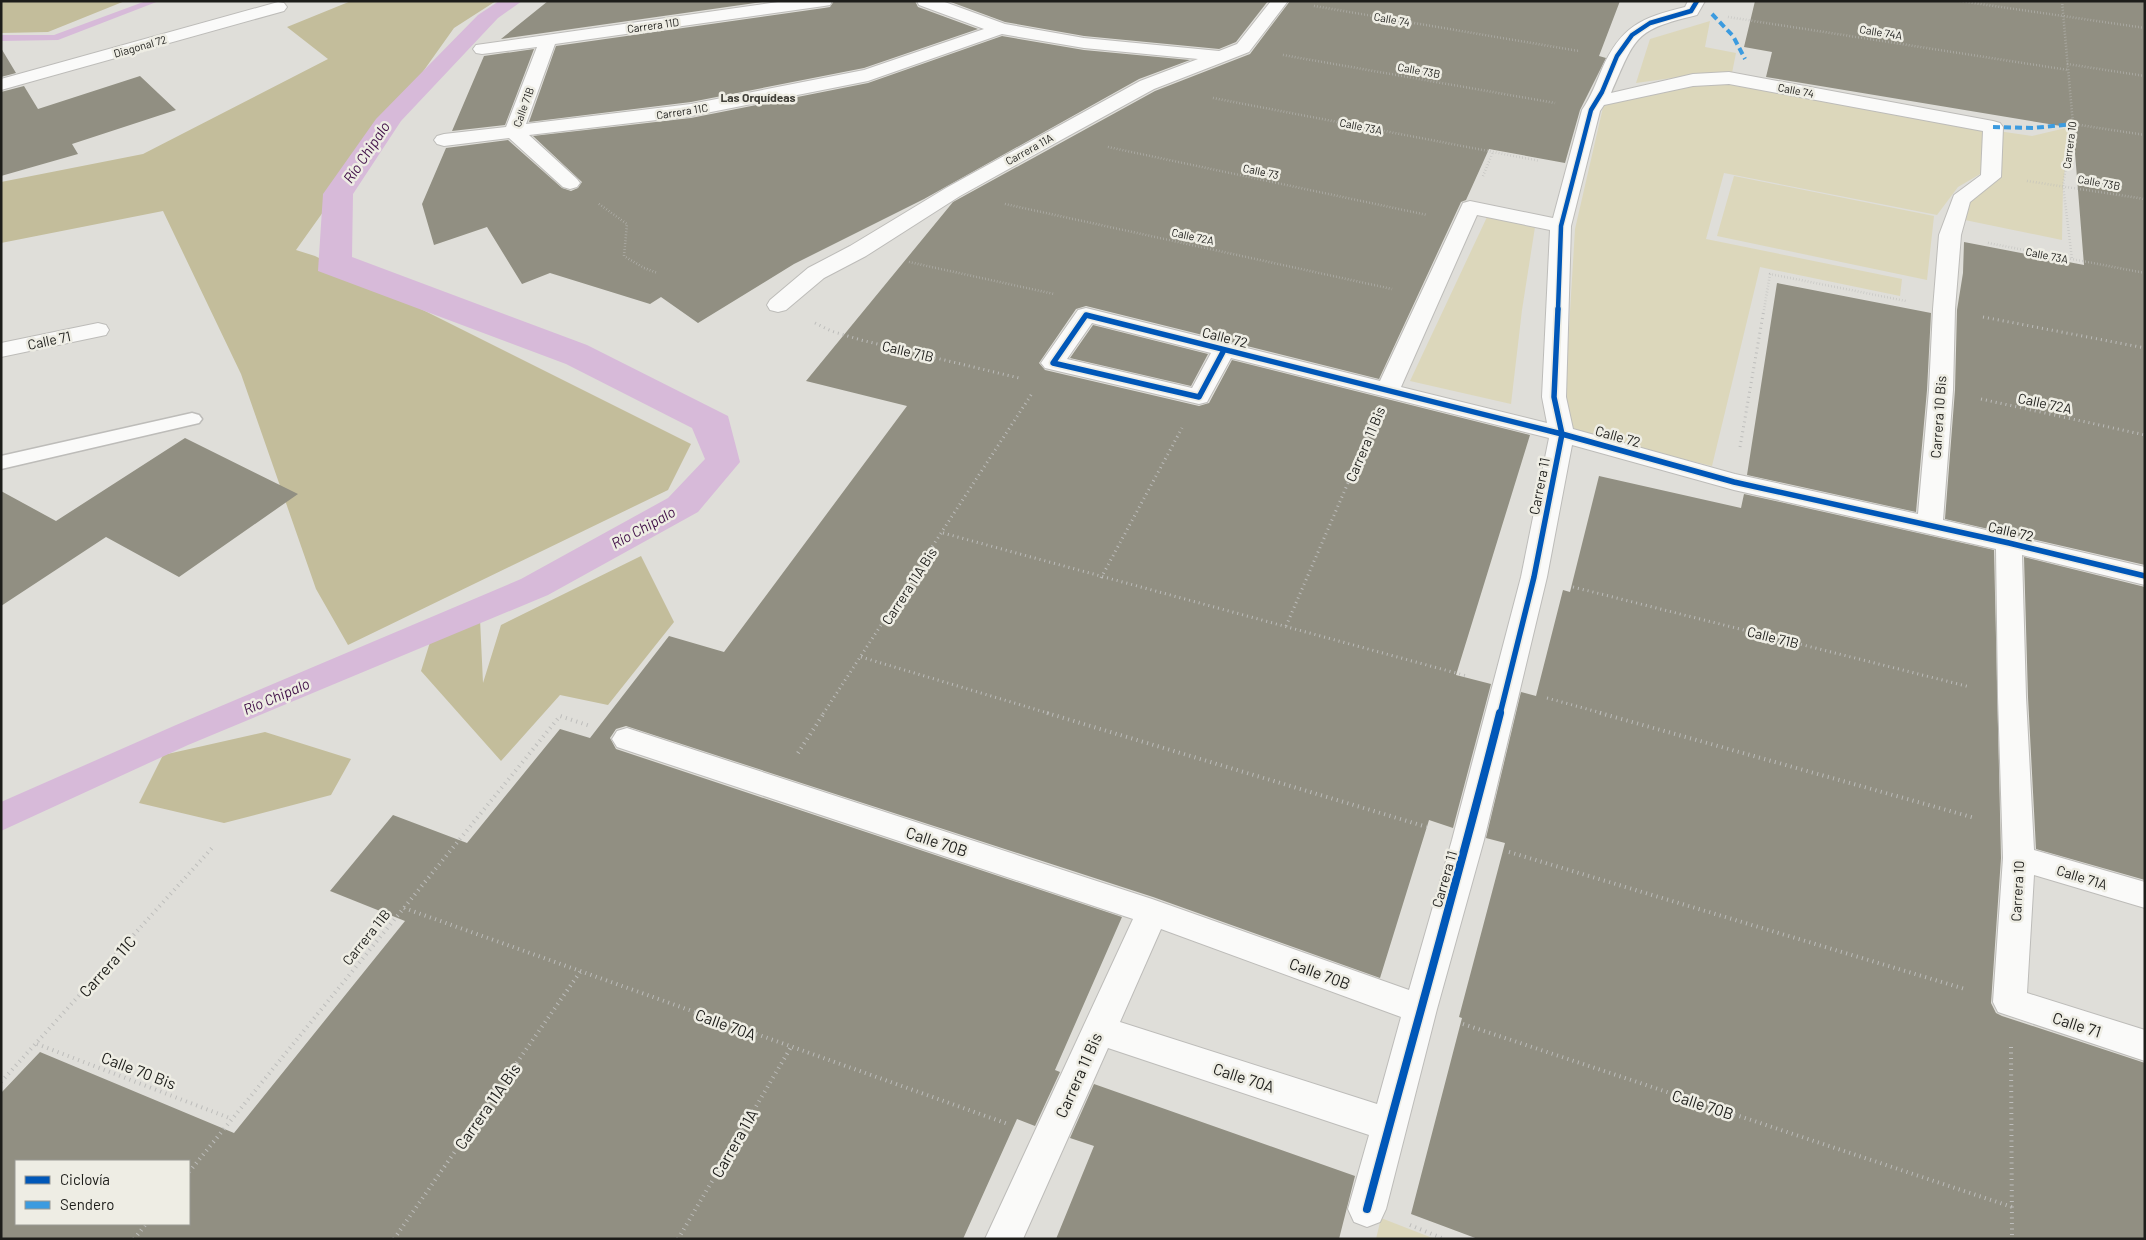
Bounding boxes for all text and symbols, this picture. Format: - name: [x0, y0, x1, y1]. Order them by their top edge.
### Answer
- street label: Calle 74: [1373, 9, 1411, 29]
- street label: Carrera 11D: [626, 15, 680, 35]
- street label: Calle 74A: [1859, 22, 1904, 42]
- street label: Diagonal 72: [112, 32, 168, 60]
- street label: Calle 73B: [1397, 60, 1441, 80]
- street label: Calle 74: [1777, 80, 1815, 100]
- street label: Calle 71B: [510, 85, 536, 129]
- district label: Las Orquídeas: [720, 90, 796, 104]
- street label: Carrera 11C: [655, 100, 709, 122]
- street label: Calle 73A: [1339, 116, 1384, 137]
- water label: Río Chipalo: [339, 118, 393, 186]
- street label: Carrera 10: [2060, 120, 2078, 170]
- street label: Carrera 11A: [1003, 130, 1055, 167]
- street label: Calle 73: [1242, 161, 1280, 181]
- street label: Calle 73B: [2077, 172, 2121, 192]
- street label: Calle 72A: [1171, 225, 1216, 247]
- street label: Calle 73A: [2025, 245, 2070, 266]
- street label: Calle 72: [1200, 323, 1250, 351]
- street label: Calle 71: [26, 327, 72, 353]
- street label: Calle 71B: [880, 337, 936, 365]
- street label: Carrera 10 Bis: [1927, 375, 1949, 459]
- street label: Calle 72A: [2016, 389, 2074, 417]
- street label: Carrera 11 Bis: [1342, 404, 1389, 484]
- street label: Calle 72: [1593, 421, 1643, 451]
- street label: Carrera 11: [1525, 456, 1553, 516]
- water label: Río Chipalo: [608, 502, 678, 552]
- street label: Calle 72: [1986, 518, 2036, 544]
- street label: Carrera 11A Bis: [878, 544, 940, 628]
- street label: Calle 71B: [1745, 622, 1801, 652]
- water label: Río Chipalo: [240, 674, 312, 718]
- street label: Calle 70B: [904, 822, 970, 860]
- street label: Carrera 11: [1428, 849, 1460, 909]
- street label: Carrera 10: [2007, 860, 2027, 922]
- street label: Calle 71A: [2054, 861, 2110, 893]
- street label: Carrera 11B: [338, 906, 394, 968]
- street label: Carrera 11C: [75, 931, 139, 1001]
- street label: Calle 70B: [1287, 953, 1353, 993]
- street label: Calle 70A: [693, 1004, 759, 1044]
- street label: Calle 71: [2050, 1007, 2104, 1041]
- street label: Carrera 11 Bis: [1051, 1029, 1105, 1121]
- street label: Calle 70 Bis: [99, 1047, 179, 1093]
- street label: Calle 70A: [1211, 1058, 1277, 1096]
- street label: Carrera 11A Bis: [450, 1059, 524, 1153]
- street label: Calle 70B: [1670, 1085, 1736, 1123]
- street label: Carrera 11A: [707, 1105, 761, 1181]
- legend: [15, 1160, 190, 1225]
- text: Ciclovía: [60, 1170, 110, 1188]
- text: Sendero: [60, 1195, 114, 1213]

